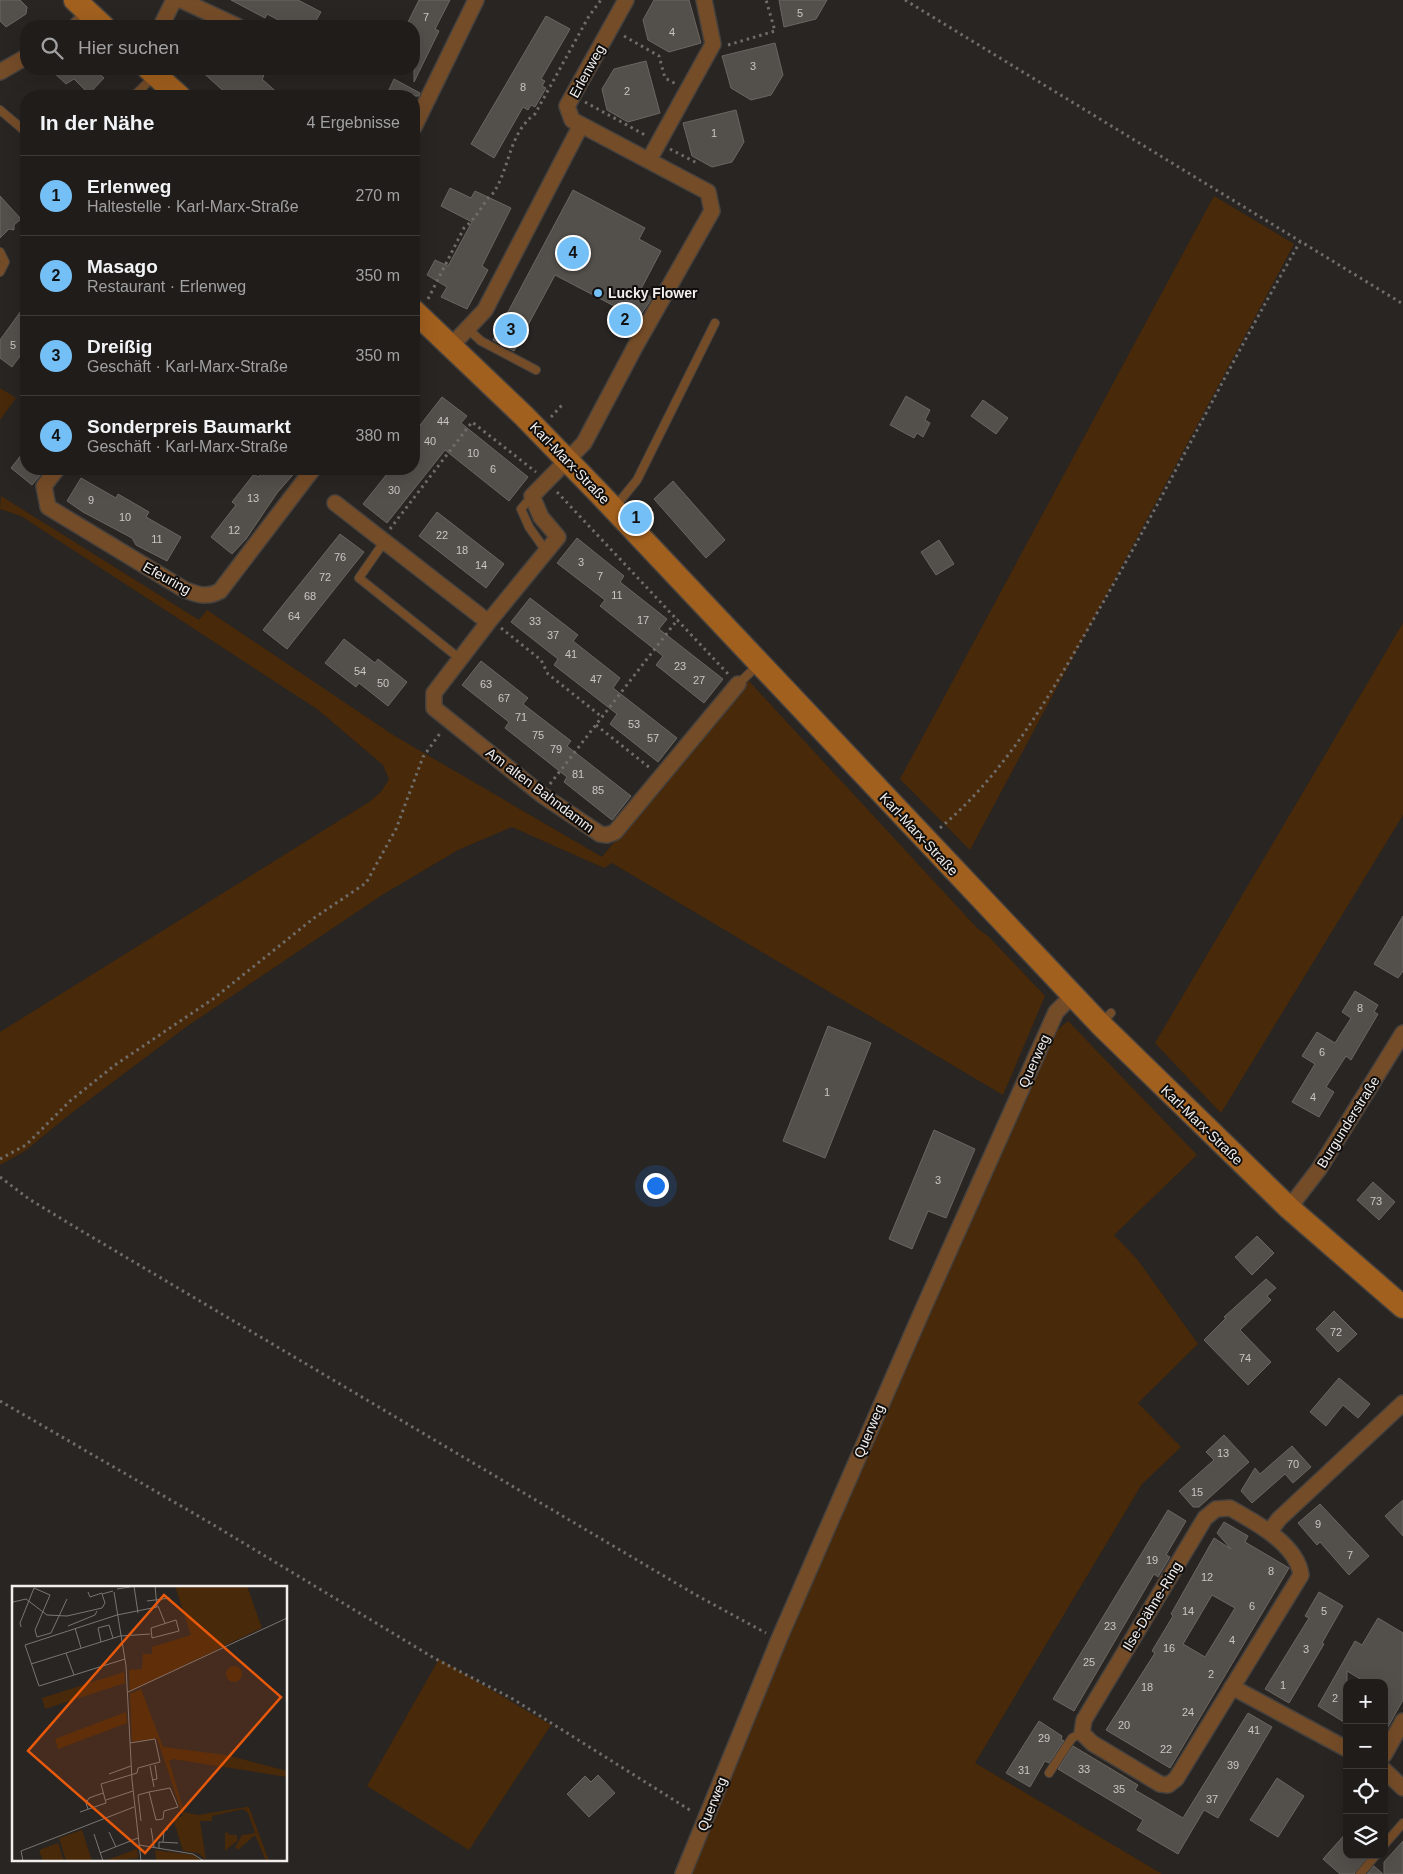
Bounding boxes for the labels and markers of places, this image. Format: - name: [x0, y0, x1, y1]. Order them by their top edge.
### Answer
- pin: 4: [557, 234, 589, 272]
- place label: Lucky Flower: [608, 285, 698, 301]
- marker: Lucky Flower: [592, 287, 604, 299]
- pin: 2: [609, 301, 641, 339]
- pin: 3: [495, 311, 527, 349]
- pin: 1: [620, 499, 652, 537]

